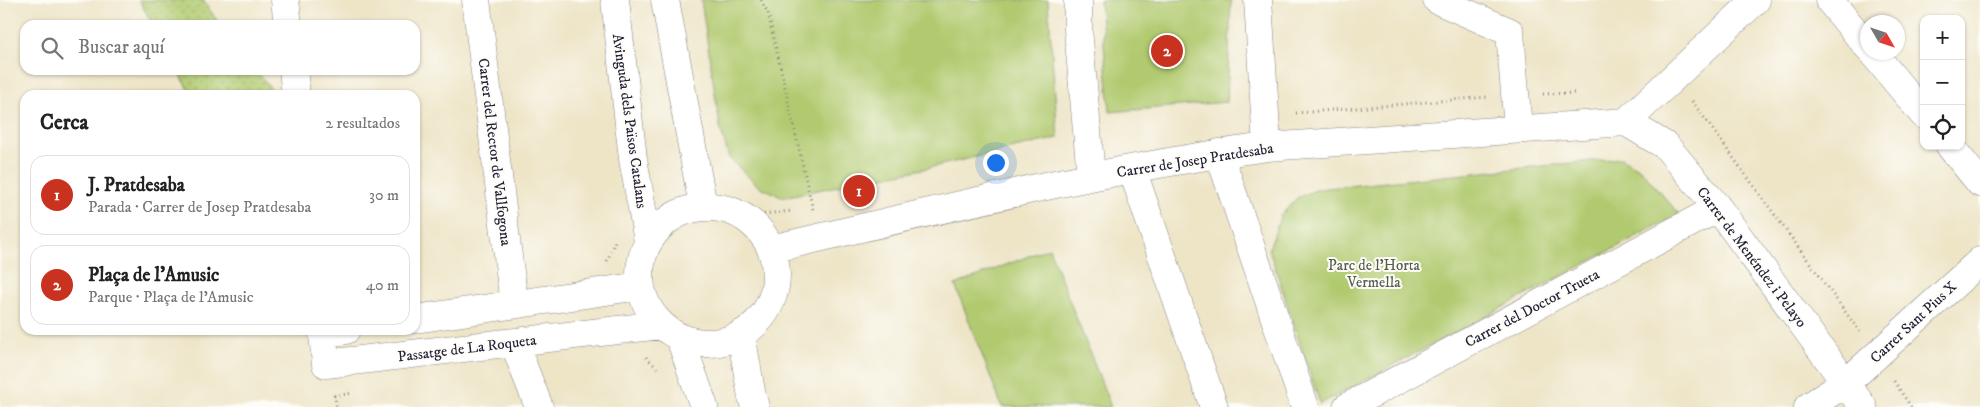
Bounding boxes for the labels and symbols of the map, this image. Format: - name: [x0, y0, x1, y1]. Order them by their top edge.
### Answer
- north arrow: [1860, 15, 1905, 60]
- street label: Avinguda dels Països Catalans: [608, 32, 651, 210]
- pin: 2: [1151, 32, 1183, 70]
- street label: Carrer del Rector de Vallfogona: [474, 57, 516, 248]
- street label: Carrer de Josep Pratdesaba: [1115, 139, 1275, 182]
- your location: [983, 150, 1009, 176]
- pin: 1: [843, 172, 875, 210]
- street label: Carrer de Menéndez i Pelayo: [1692, 183, 1811, 331]
- park label: Parc de l'Horta Vermella: [1328, 256, 1421, 292]
- street label: Carrer del Doctor Trueta: [1462, 265, 1603, 352]
- street label: Carrer Sant Pius X: [1866, 277, 1961, 367]
- street label: Passatge de La Roqueta: [397, 330, 538, 366]

